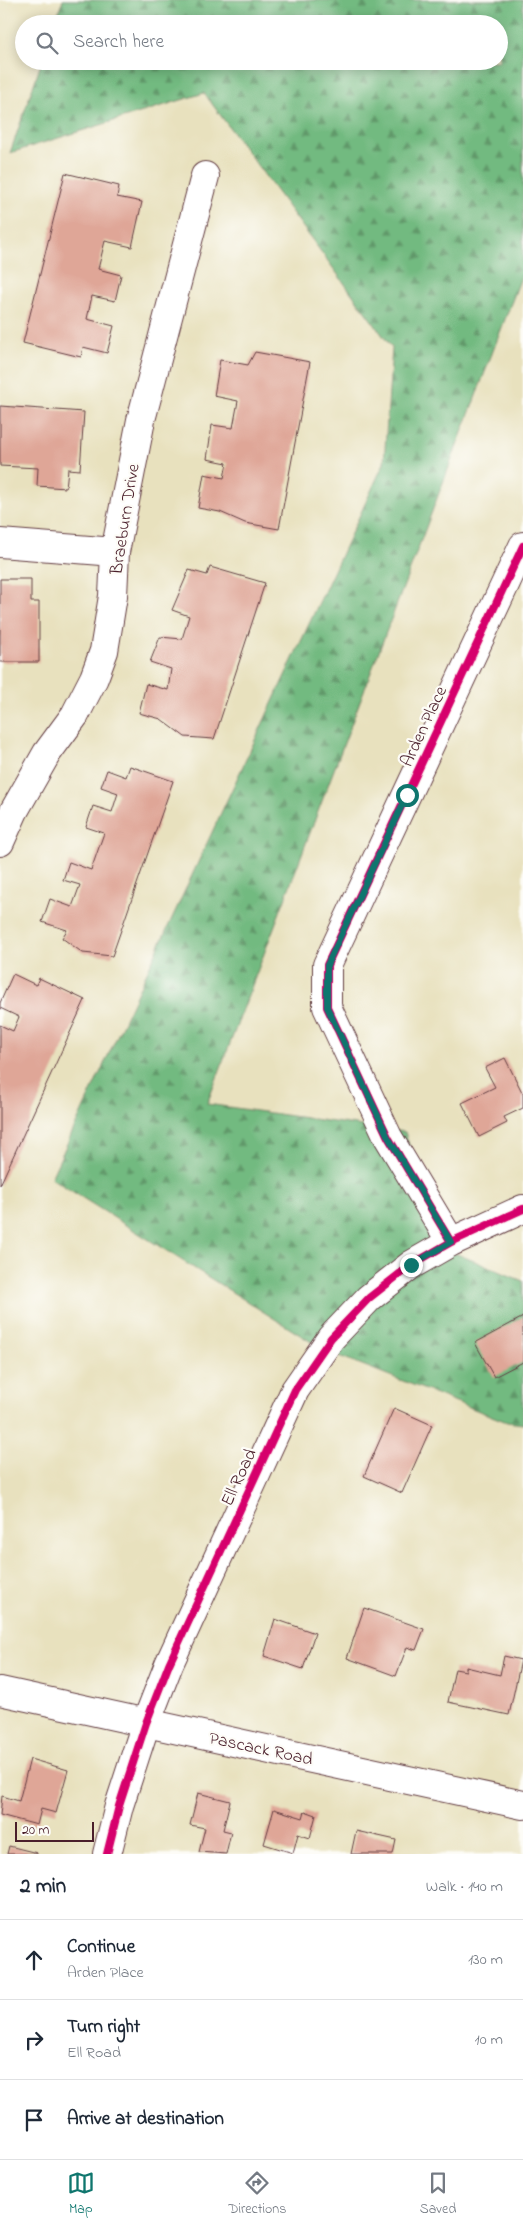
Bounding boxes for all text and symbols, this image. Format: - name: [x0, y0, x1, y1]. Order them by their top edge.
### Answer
- search box: [15, 15, 508, 70]
- icon: search: [33, 29, 61, 57]
- text: Search here: [73, 29, 164, 56]
- street label: Braeburn Drive: [104, 461, 148, 578]
- street label: Arden Place: [395, 681, 455, 771]
- route start: [396, 784, 419, 807]
- route end: [400, 1254, 423, 1277]
- street label: Ell Road: [215, 1445, 264, 1511]
- street label: Pascack Road: [206, 1726, 315, 1774]
- scale bar: [15, 1819, 94, 1842]
- text: 20 m: [22, 1820, 49, 1841]
- text: 2 min: [20, 1872, 66, 1902]
- text: Walk · 140 m: [426, 1875, 503, 1899]
- text: Continue: [67, 1934, 135, 1961]
- icon: ahead: [20, 1946, 48, 1974]
- text: 130 m: [468, 1948, 503, 1972]
- text: Arden Place: [67, 1961, 144, 1985]
- text: Turn right: [67, 2014, 140, 2041]
- icon: right: [20, 2026, 48, 2054]
- text: 10 m: [475, 2028, 503, 2052]
- text: Ell Road: [67, 2041, 121, 2065]
- icon: arrive: [20, 2106, 48, 2134]
- text: Arrive at destination: [67, 2106, 224, 2133]
- tab: Map: [67, 2169, 95, 2220]
- tab: Directions: [228, 2169, 286, 2220]
- tab: Saved: [420, 2169, 456, 2220]

